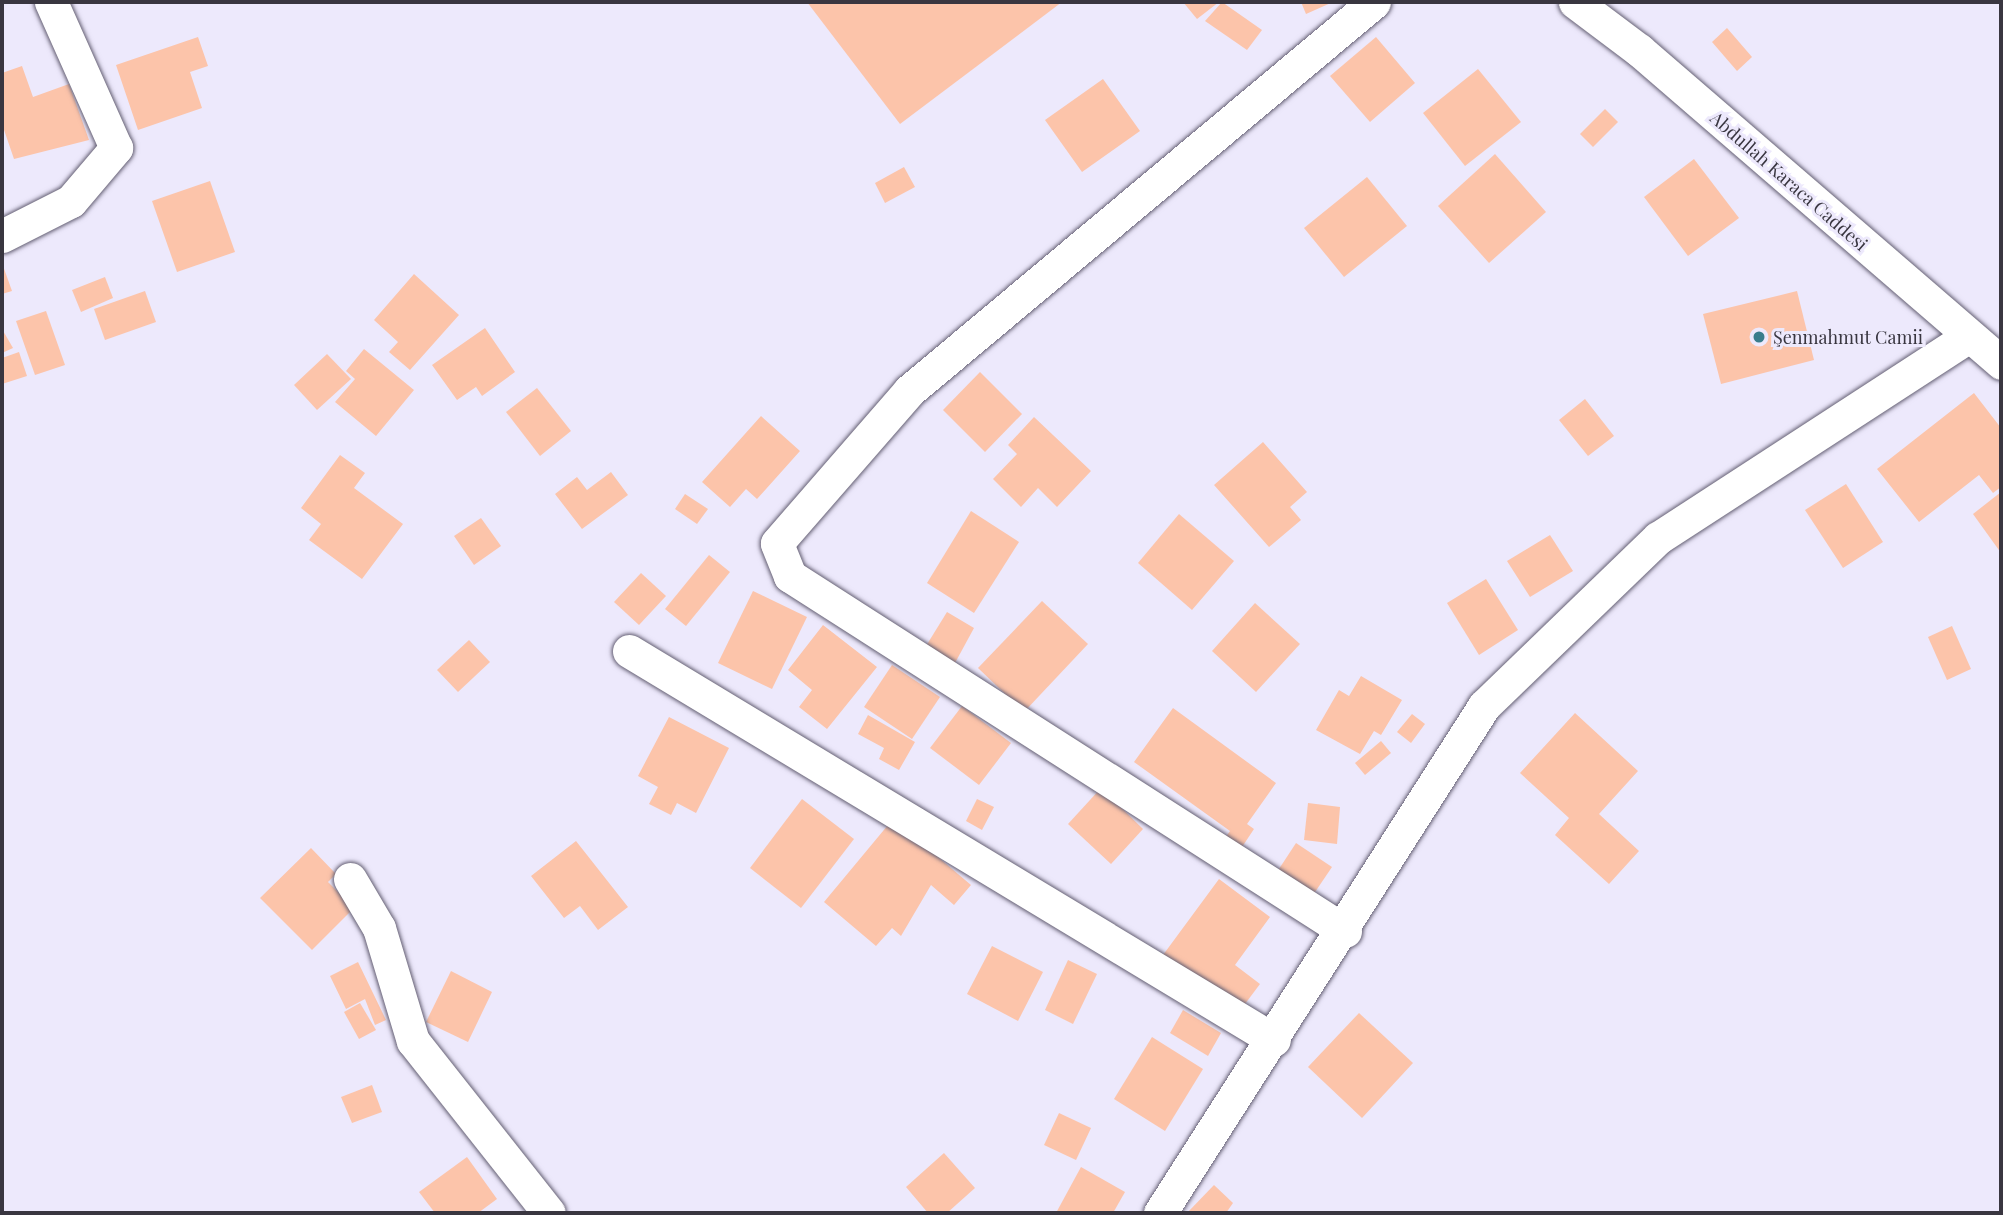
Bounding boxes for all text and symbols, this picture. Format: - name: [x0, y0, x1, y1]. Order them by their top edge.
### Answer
- street label: Abdullah Karaca Caddesi: [1706, 107, 1872, 255]
- place label: Şenmahmut Camii: [1773, 326, 1923, 348]
- marker: Şenmahmut Camii: [1751, 329, 1767, 345]

